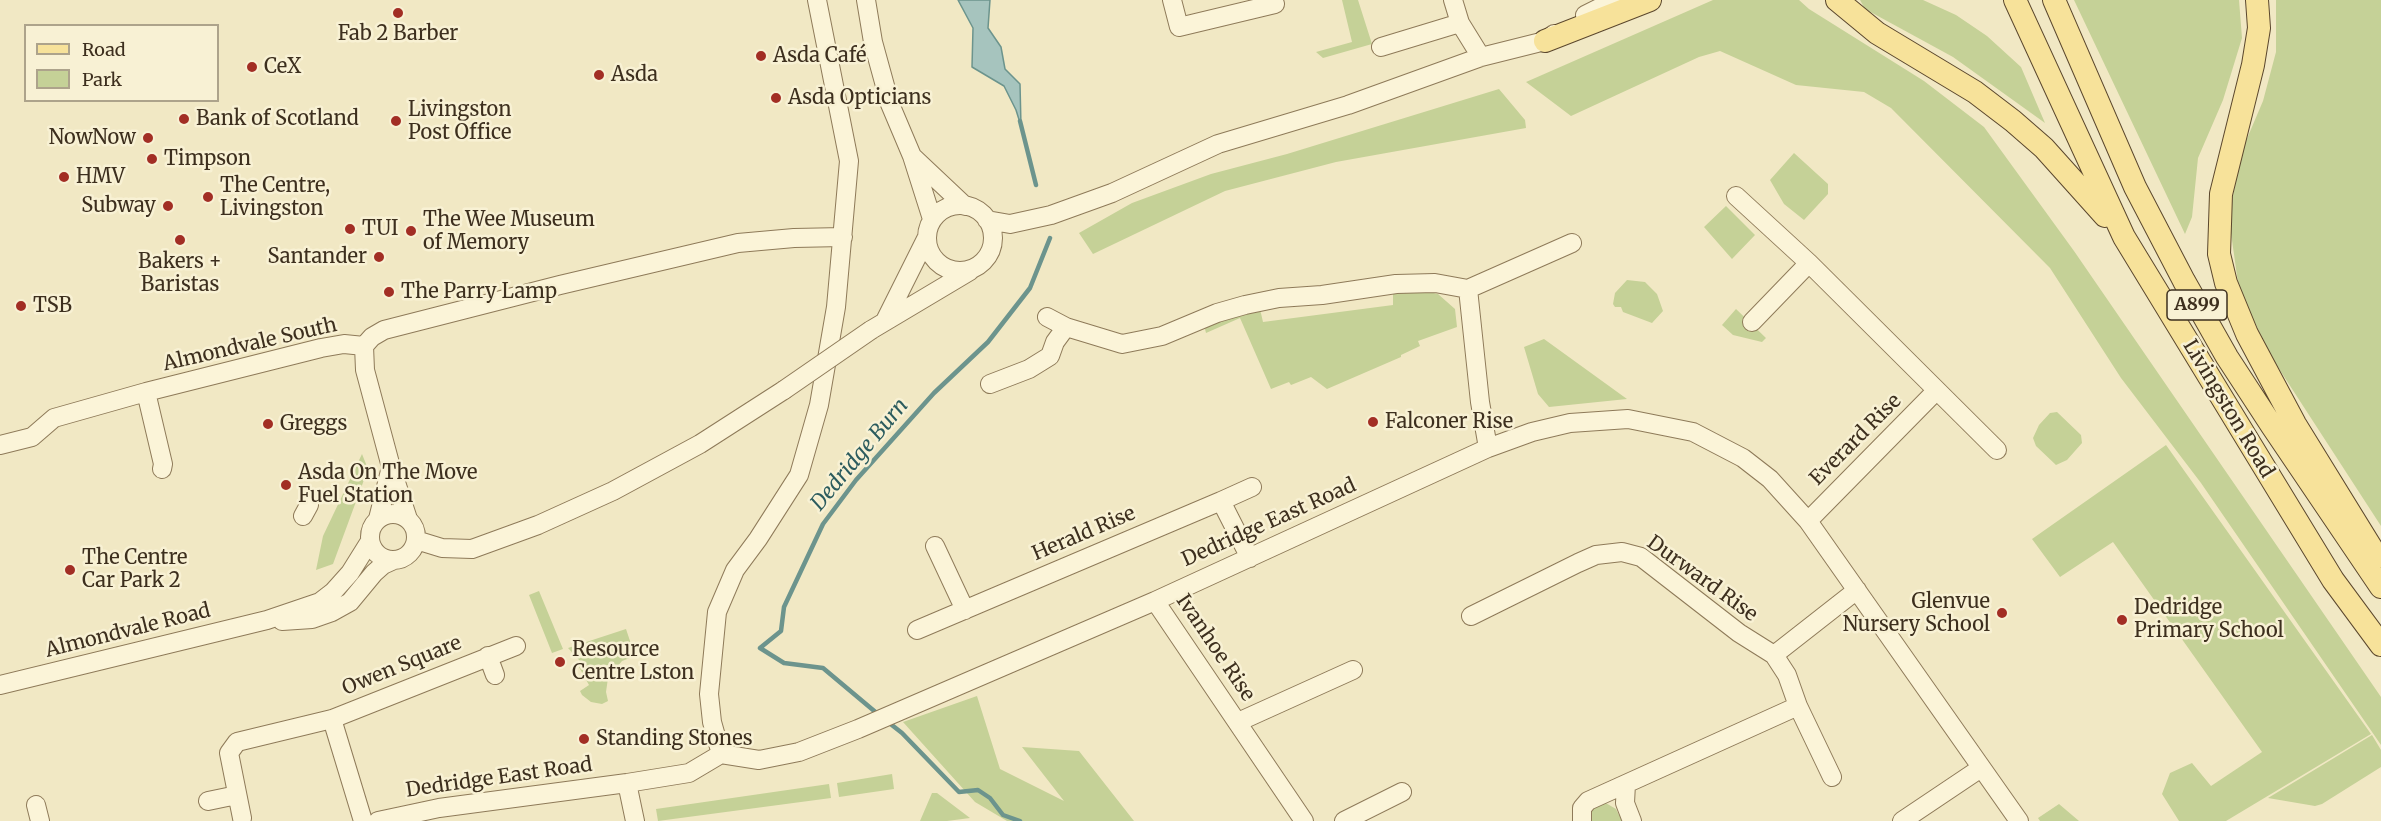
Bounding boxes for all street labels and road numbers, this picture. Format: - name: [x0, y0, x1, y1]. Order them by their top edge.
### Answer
- road number: A899: [2167, 290, 2227, 320]
- street label: Almondvale South: [161, 313, 339, 377]
- street label: Livingston Road: [2177, 336, 2279, 482]
- street label: Everard Rise: [1805, 389, 1907, 491]
- street label: Dedridge East Road: [1178, 474, 1360, 572]
- street label: Herald Rise: [1029, 502, 1139, 566]
- street label: Durward Rise: [1642, 531, 1762, 627]
- street label: Ivanhoe Rise: [1171, 590, 1259, 706]
- street label: Almondvale Road: [43, 599, 213, 663]
- street label: Owen Square: [339, 631, 465, 701]
- street label: Dedridge East Road: [404, 753, 594, 803]

